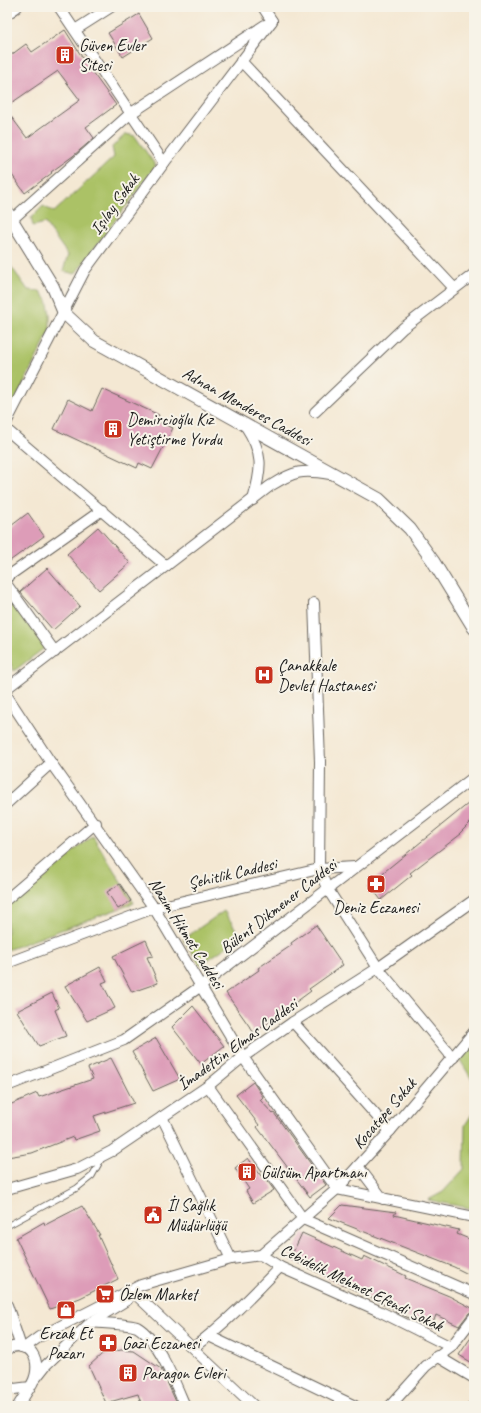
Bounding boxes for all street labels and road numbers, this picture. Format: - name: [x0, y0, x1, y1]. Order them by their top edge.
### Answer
- street label: Işılay Sokak: [85, 169, 144, 239]
- street label: Adnan Menderes Caddesi: [179, 362, 316, 451]
- street label: Şehitlik Caddesi: [186, 852, 281, 894]
- street label: Bülent Dikmener Caddesi: [216, 853, 342, 958]
- street label: Nazım Hikmet Caddesi: [144, 874, 230, 994]
- street label: İmadettin Elmas Caddesi: [173, 993, 303, 1095]
- street label: Kocatepe Sokak: [348, 1072, 422, 1153]
- street label: Cebidelik Mehmet Efendi Sokak: [277, 1239, 448, 1337]

